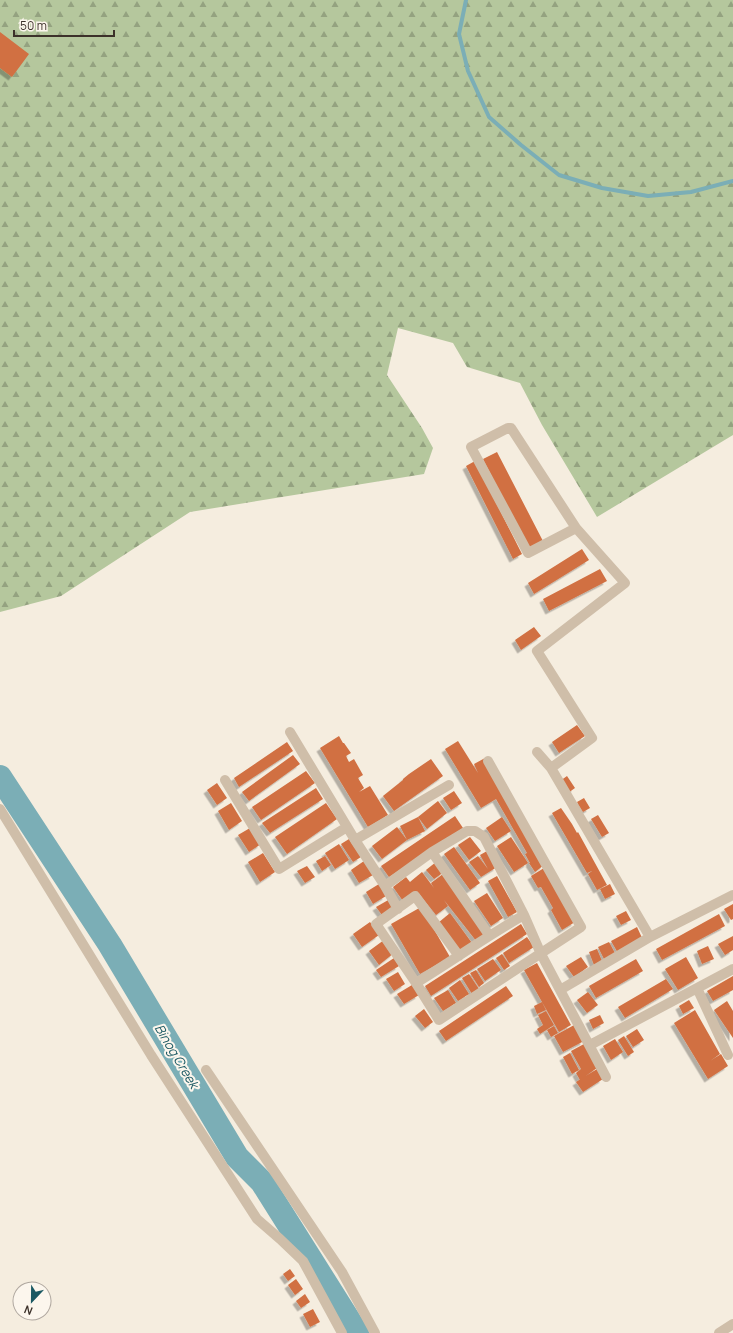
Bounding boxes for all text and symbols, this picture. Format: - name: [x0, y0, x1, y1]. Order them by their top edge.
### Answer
- scale bar: [14, 12, 114, 38]
- text: 50 m: [20, 17, 47, 34]
- water label: Binog Creek: [151, 1020, 205, 1094]
- north arrow: [12, 1281, 52, 1321]
- text: N: [22, 1302, 35, 1319]

